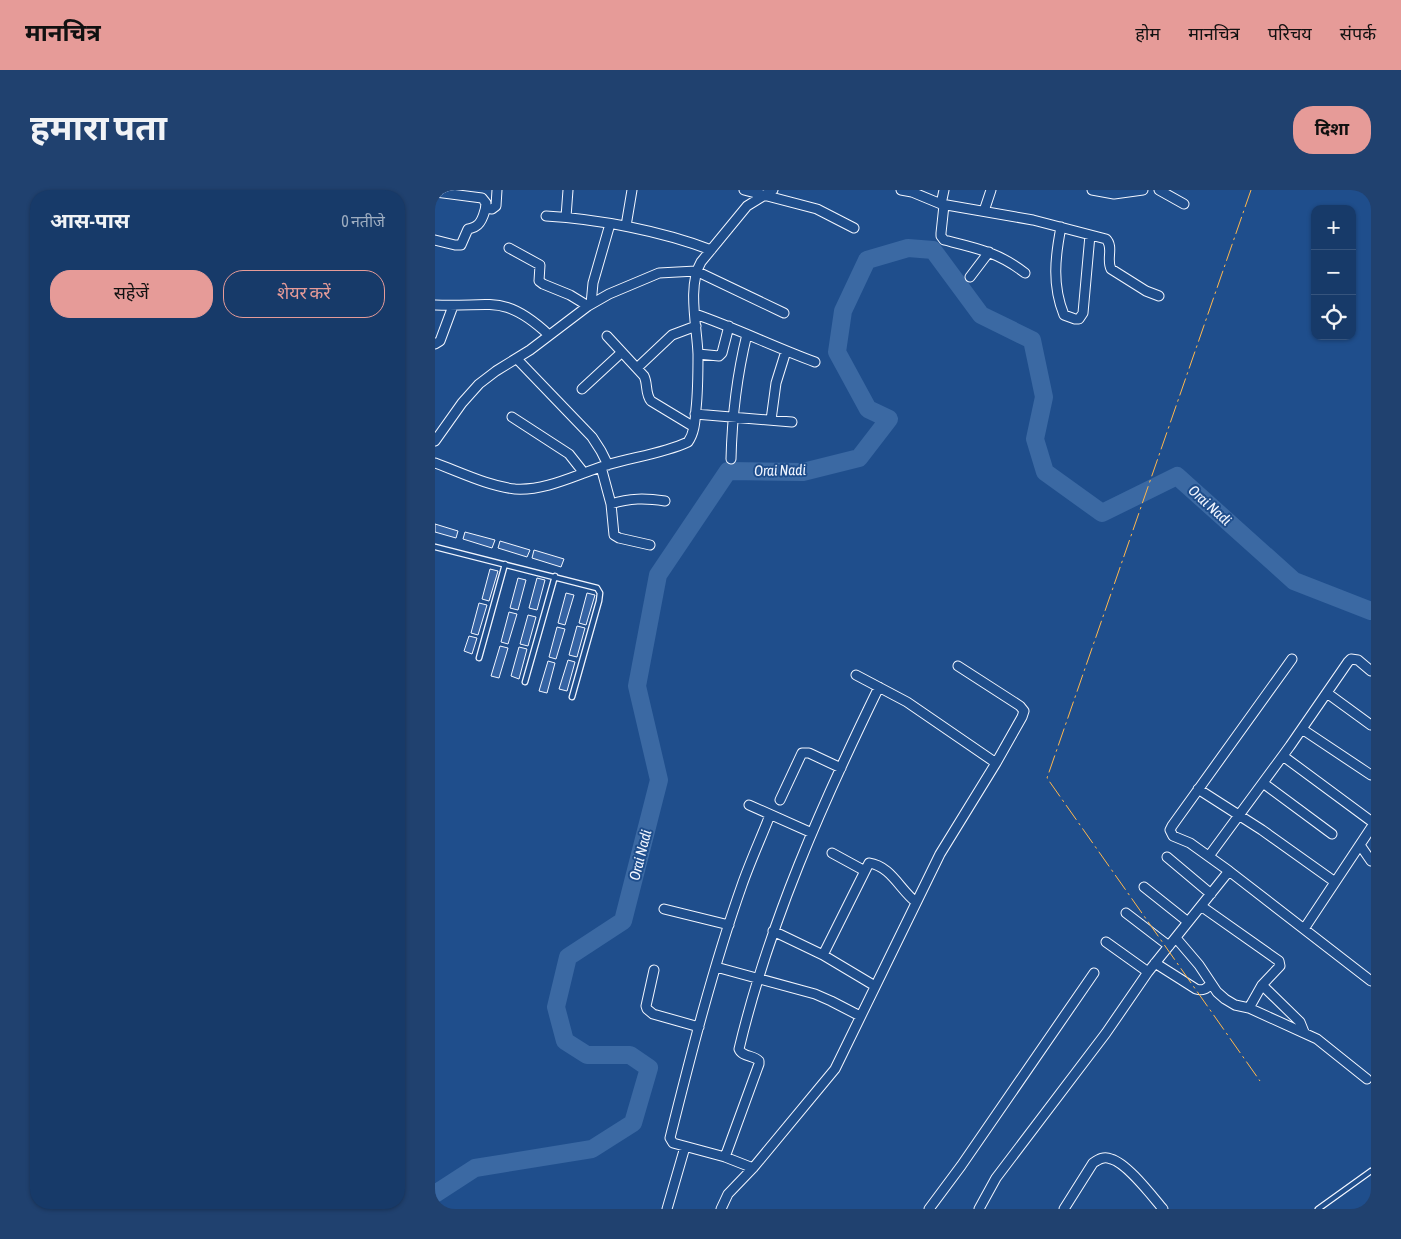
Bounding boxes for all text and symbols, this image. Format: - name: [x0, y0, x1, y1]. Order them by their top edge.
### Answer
- text: मानचित्र: [25, 19, 101, 46]
- text: होम: [1135, 23, 1160, 44]
- text: मानचित्र: [1188, 23, 1240, 44]
- text: परिचय: [1268, 23, 1312, 44]
- text: संपर्क: [1340, 23, 1376, 44]
- button: दिशा: [1293, 106, 1371, 154]
- text: हमारा पता: [30, 107, 167, 147]
- map controls: [1311, 205, 1356, 340]
- button: +: [1311, 205, 1356, 250]
- text: आस-पास: [50, 208, 129, 232]
- text: 0 नतीजे: [341, 212, 385, 230]
- button: −: [1311, 250, 1356, 295]
- button: सहेजें: [50, 270, 213, 318]
- button: शेयर करें: [223, 270, 385, 318]
- button: locate: [1311, 295, 1356, 340]
- water label: Orai Nadi: [754, 461, 806, 479]
- water label: Orai Nadi: [1185, 481, 1235, 529]
- water label: Orai Nadi: [626, 827, 655, 882]

